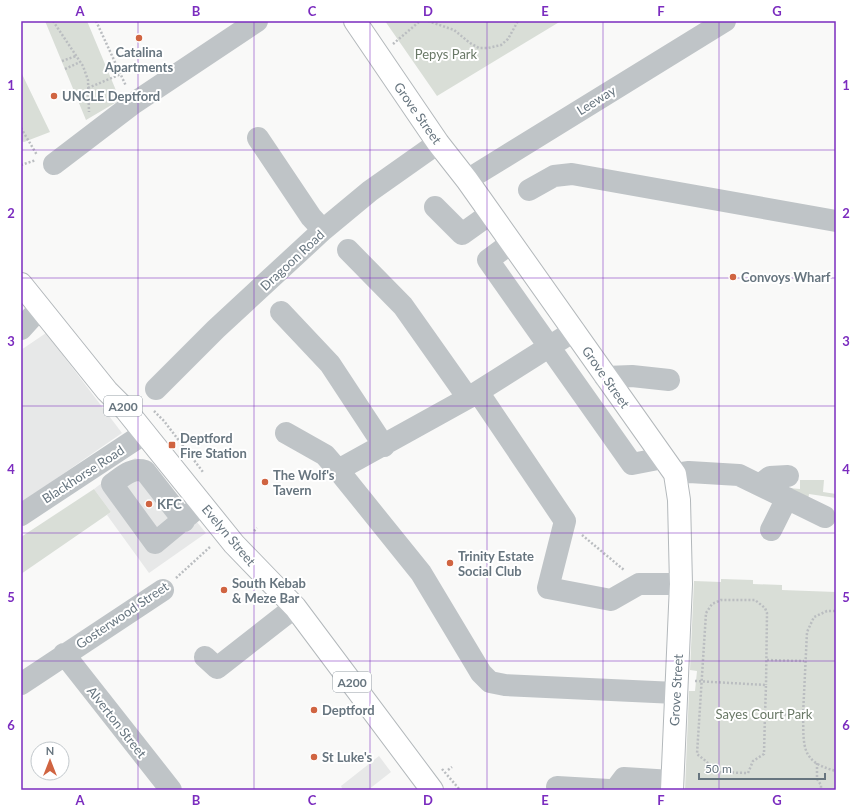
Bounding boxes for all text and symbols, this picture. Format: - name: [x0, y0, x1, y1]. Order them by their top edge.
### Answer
- text: A: [74, 3, 85, 19]
- text: B: [192, 3, 201, 19]
- text: C: [308, 3, 317, 19]
- text: D: [423, 3, 433, 19]
- text: E: [541, 3, 549, 19]
- text: F: [657, 3, 665, 19]
- text: G: [772, 3, 782, 19]
- marker: Catalina Apartments: [134, 33, 144, 43]
- place label: Catalina Apartments: [104, 44, 173, 75]
- park label: Pepys Park: [415, 46, 478, 62]
- text: 1: [7, 77, 15, 93]
- text: 1: [842, 77, 850, 93]
- street label: Grove Street: [391, 79, 445, 147]
- street label: Leeway: [574, 82, 619, 118]
- place label: UNCLE Deptford: [62, 88, 160, 104]
- marker: UNCLE Deptford: [49, 91, 59, 101]
- text: 2: [7, 205, 15, 221]
- text: 2: [842, 205, 850, 221]
- street label: Dragoon Road: [257, 226, 327, 294]
- place label: Convoys Wharf: [741, 269, 831, 285]
- marker: Convoys Wharf: [728, 272, 738, 282]
- text: 3: [7, 333, 15, 349]
- text: 3: [842, 333, 850, 349]
- street label: Grove Street: [579, 343, 633, 411]
- road number: A200: [104, 396, 142, 416]
- place label: Deptford Fire Station: [180, 430, 247, 461]
- marker: Deptford Fire Station: [167, 440, 177, 450]
- street label: Blackhorse Road: [39, 442, 127, 506]
- text: 4: [7, 461, 15, 477]
- text: 4: [842, 461, 850, 477]
- place label: The Wolf's Tavern: [273, 467, 335, 498]
- marker: The Wolf's Tavern: [260, 477, 270, 487]
- place label: KFC: [157, 496, 182, 512]
- marker: KFC: [144, 499, 154, 509]
- street label: Evelyn Street: [199, 501, 260, 569]
- place label: Trinity Estate Social Club: [458, 548, 534, 579]
- marker: Trinity Estate Social Club: [445, 558, 455, 568]
- place label: South Kebab & Meze Bar: [232, 575, 306, 606]
- street label: Gosterwood Street: [73, 578, 172, 652]
- marker: South Kebab & Meze Bar: [219, 585, 229, 595]
- text: 5: [7, 589, 15, 605]
- text: 5: [842, 589, 850, 605]
- street label: Grove Street: [666, 653, 686, 726]
- road number: A200: [333, 672, 371, 692]
- street label: Alverton Street: [84, 683, 150, 761]
- place label: Deptford: [322, 702, 375, 718]
- marker: Deptford: [309, 705, 319, 715]
- park label: Sayes Court Park: [716, 706, 813, 722]
- text: 6: [7, 717, 15, 733]
- text: 6: [842, 717, 850, 733]
- north arrow: [30, 741, 70, 781]
- text: N: [46, 744, 54, 757]
- place label: St Luke's: [322, 749, 373, 765]
- marker: St Luke's: [309, 752, 319, 762]
- scale bar: [699, 755, 825, 781]
- text: 50 m: [705, 761, 732, 776]
- text: A: [74, 792, 85, 808]
- text: B: [192, 792, 201, 808]
- text: C: [308, 792, 317, 808]
- text: D: [423, 792, 433, 808]
- text: E: [541, 792, 549, 808]
- text: F: [657, 792, 665, 808]
- text: G: [772, 792, 782, 808]

